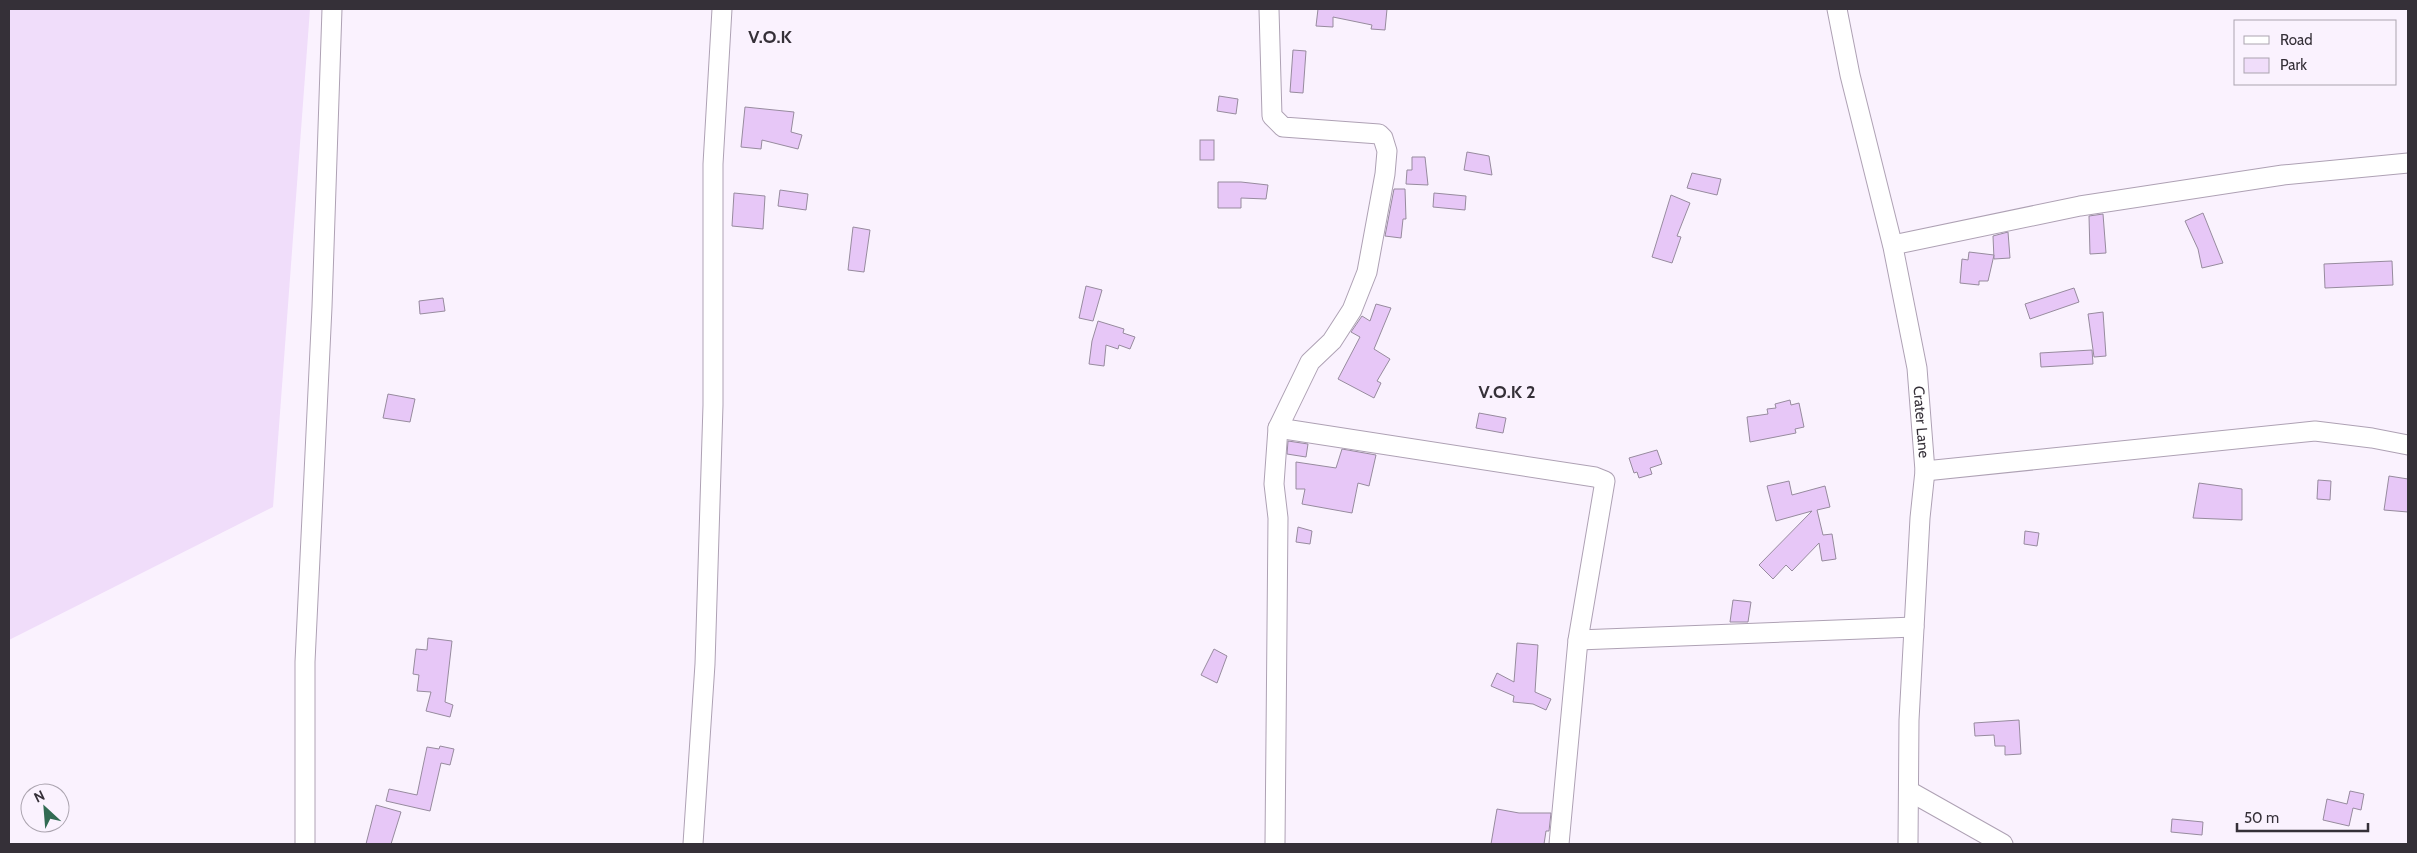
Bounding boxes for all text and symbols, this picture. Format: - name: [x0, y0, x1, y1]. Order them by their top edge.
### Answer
- legend: [2234, 20, 2397, 85]
- district label: V.O.K: [748, 26, 792, 48]
- text: Road: [2280, 31, 2313, 49]
- text: Park: [2280, 56, 2307, 74]
- district label: V.O.K 2: [1478, 381, 1536, 403]
- street label: Crater Lane: [1909, 385, 1933, 459]
- north arrow: [20, 783, 70, 833]
- text: N: [31, 786, 48, 807]
- scale bar: [2237, 800, 2368, 832]
- text: 50 m: [2244, 809, 2279, 827]

